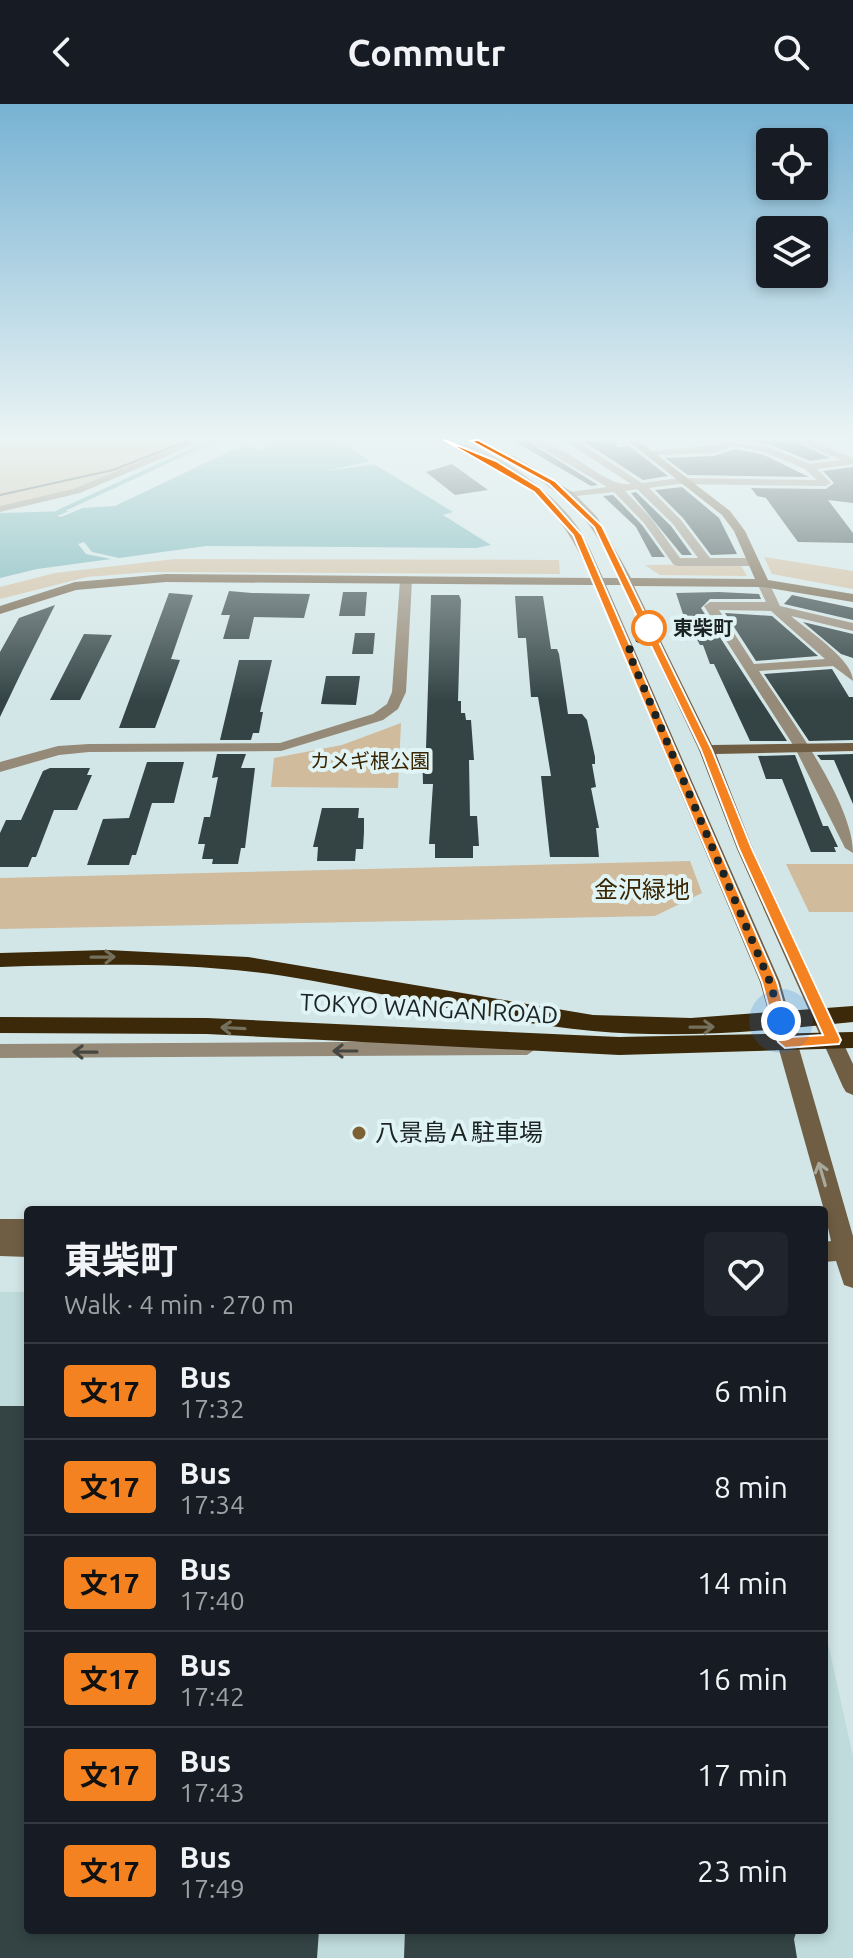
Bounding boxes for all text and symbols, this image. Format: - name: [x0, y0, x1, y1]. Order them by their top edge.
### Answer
- icon: back: [40, 30, 84, 74]
- icon: search: [769, 30, 813, 74]
- text: Commutr: [348, 32, 505, 73]
- map controls: [756, 128, 828, 288]
- button: locate: [756, 128, 828, 200]
- button: layers: [756, 216, 828, 288]
- marker: 東柴町: [632, 611, 666, 645]
- place label: 東柴町: [673, 616, 733, 639]
- park label: カメギ根公園: [310, 749, 430, 772]
- park label: 金沢緑地: [594, 876, 690, 903]
- one-way arrow: [89, 949, 116, 964]
- street label: TOKYO WANGAN ROAD: [299, 988, 559, 1029]
- your location: [761, 1001, 801, 1041]
- one-way arrow: [688, 1019, 715, 1034]
- one-way arrow: [220, 1020, 247, 1035]
- one-way arrow: [332, 1043, 359, 1058]
- one-way arrow: [72, 1045, 99, 1060]
- place label: 八景島Ａ駐車場: [375, 1119, 543, 1146]
- marker: 八景島Ａ駐車場: [350, 1124, 368, 1142]
- one-way arrow: [814, 1162, 829, 1188]
- button: heart: [704, 1232, 788, 1316]
- text: 東柴町: [64, 1239, 178, 1281]
- text: Walk · 4 min · 270 m: [64, 1290, 294, 1319]
- text: Bus: [180, 1360, 231, 1394]
- text: 6 min: [714, 1374, 788, 1408]
- text: 文17: [80, 1375, 140, 1406]
- text: 17:32: [180, 1394, 245, 1423]
- text: Bus: [180, 1456, 231, 1490]
- text: 8 min: [714, 1470, 788, 1504]
- text: 文17: [80, 1471, 140, 1502]
- text: 17:34: [180, 1490, 245, 1519]
- text: Bus: [180, 1552, 231, 1586]
- text: 14 min: [697, 1566, 788, 1600]
- text: 文17: [80, 1567, 140, 1598]
- text: 17:40: [180, 1586, 245, 1615]
- text: Bus: [180, 1648, 231, 1682]
- text: 16 min: [697, 1662, 788, 1696]
- text: 文17: [80, 1663, 140, 1694]
- text: 17:42: [180, 1682, 245, 1711]
- text: Bus: [180, 1744, 231, 1778]
- text: 17 min: [697, 1758, 788, 1792]
- text: 文17: [80, 1759, 140, 1790]
- text: 17:43: [180, 1778, 245, 1807]
- text: Bus: [180, 1840, 231, 1874]
- text: 23 min: [697, 1854, 788, 1888]
- text: 文17: [80, 1855, 140, 1886]
- text: 17:49: [180, 1874, 245, 1903]

